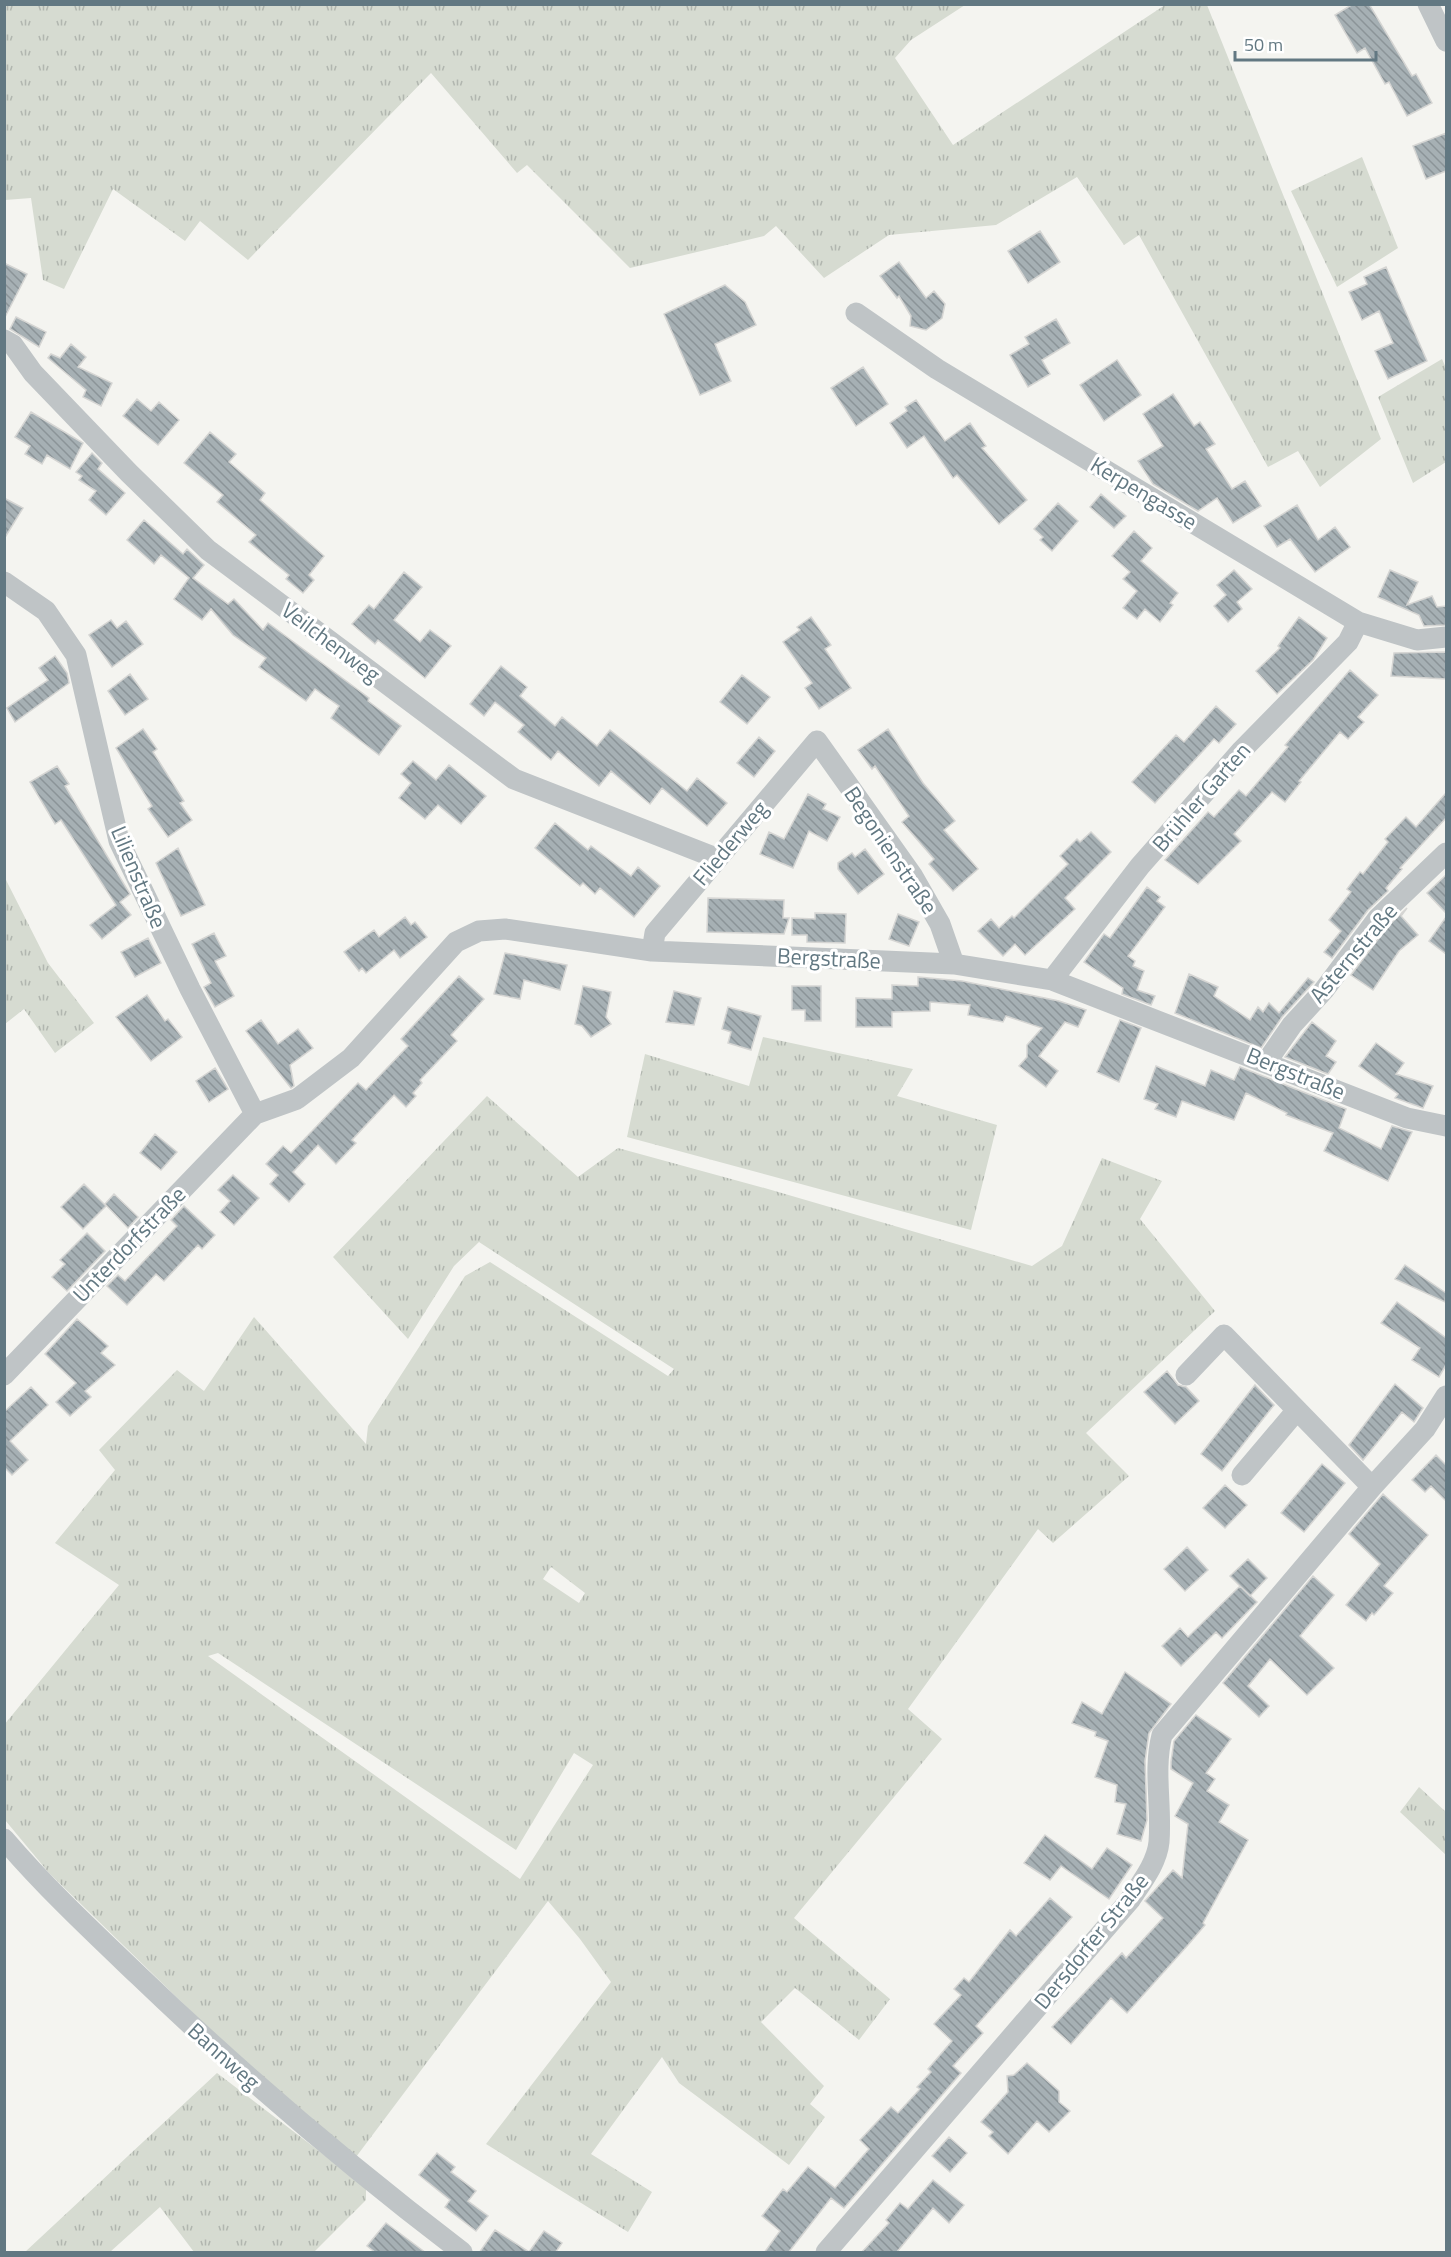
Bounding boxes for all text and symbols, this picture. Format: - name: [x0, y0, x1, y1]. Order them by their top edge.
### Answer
- scale bar: [1235, 24, 1376, 62]
- text: 50 m: [1244, 31, 1283, 58]
- street label: Kerpengasse: [1084, 448, 1204, 538]
- street label: Veilchenweg: [274, 593, 388, 691]
- street label: Brühler Garten: [1144, 734, 1258, 860]
- street label: Begonienstraße: [836, 779, 946, 921]
- street label: Fliederweg: [684, 793, 776, 893]
- street label: Lilienstraße: [102, 820, 176, 934]
- street label: Asternstraße: [1301, 895, 1405, 1011]
- street label: Bergstraße: [776, 938, 882, 978]
- street label: Bergstraße: [1242, 1038, 1350, 1108]
- street label: Unterdorfstraße: [64, 1178, 194, 1310]
- street label: Dersdorfer Straße: [1025, 1866, 1157, 2016]
- street label: Bannweg: [180, 2014, 268, 2098]

